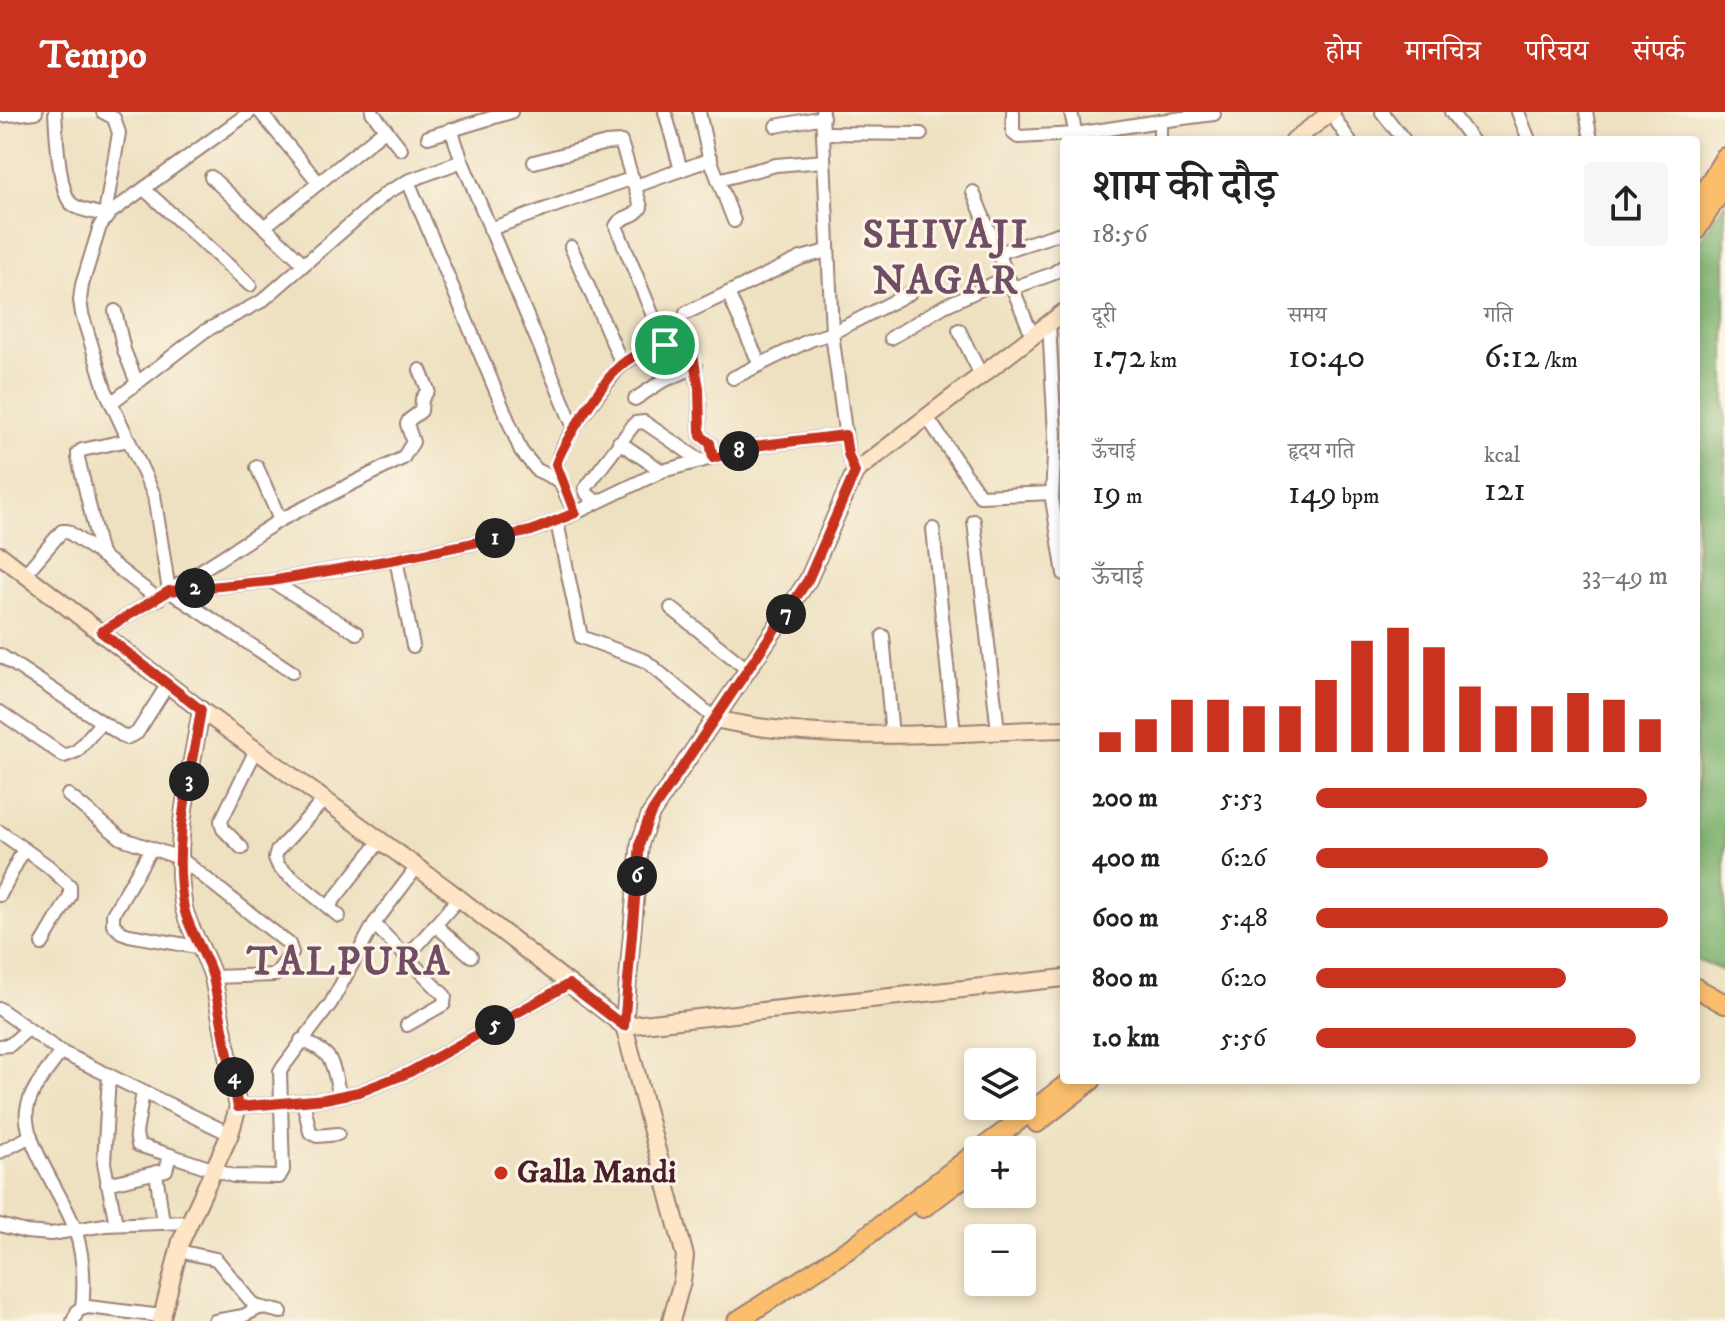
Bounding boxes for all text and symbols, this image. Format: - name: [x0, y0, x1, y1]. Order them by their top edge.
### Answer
- text: Tempo: [40, 32, 147, 80]
- text: होम: [1325, 34, 1361, 69]
- text: मानचित्र: [1405, 34, 1481, 69]
- text: परिचय: [1525, 34, 1588, 69]
- text: संपर्क: [1632, 34, 1685, 69]
- text: शाम की दौड़: [1092, 160, 1277, 215]
- button: share: [1584, 162, 1668, 246]
- district label: SHIVAJI NAGAR: [863, 211, 1029, 307]
- text: 18:56: [1092, 218, 1148, 251]
- text: दूरी: [1092, 302, 1116, 329]
- text: समय: [1288, 302, 1327, 329]
- text: गति: [1484, 302, 1513, 329]
- pin: [631, 311, 699, 379]
- icon: arrive: [643, 323, 687, 367]
- text: 1.72: [1092, 336, 1145, 378]
- text: 10:40: [1288, 336, 1365, 378]
- text: 6:12: [1484, 336, 1540, 378]
- text: km: [1145, 347, 1177, 374]
- text: /km: [1540, 347, 1578, 374]
- pin: 8: [719, 431, 759, 471]
- text: 8: [733, 437, 745, 464]
- text: ऊँचाई: [1092, 438, 1135, 465]
- text: हृदय गति: [1288, 438, 1354, 465]
- text: kcal: [1484, 442, 1520, 469]
- text: 121: [1484, 469, 1526, 511]
- text: 19: [1092, 472, 1121, 514]
- text: 149: [1288, 472, 1337, 514]
- text: m: [1121, 483, 1143, 510]
- text: bpm: [1337, 483, 1380, 510]
- pin: 1: [475, 518, 515, 558]
- text: 1: [491, 524, 499, 551]
- text: ऊँचाई: [1092, 560, 1143, 593]
- text: 33–49 m: [1582, 560, 1668, 593]
- pin: 2: [175, 568, 215, 608]
- text: 2: [190, 574, 200, 601]
- pin: 7: [766, 594, 806, 634]
- text: 7: [780, 600, 792, 627]
- pin: 3: [169, 761, 209, 801]
- text: 3: [185, 767, 193, 794]
- text: 200 m: [1092, 782, 1158, 815]
- text: 5:53: [1220, 782, 1262, 815]
- text: 400 m: [1092, 842, 1160, 875]
- text: 6:26: [1220, 842, 1267, 875]
- pin: 6: [617, 856, 657, 896]
- text: 6: [631, 862, 643, 889]
- text: 600 m: [1092, 902, 1159, 935]
- text: 5:48: [1220, 902, 1268, 935]
- district label: TALPURA: [246, 938, 451, 988]
- text: 800 m: [1092, 962, 1158, 995]
- text: 6:20: [1220, 962, 1267, 995]
- pin: 5: [475, 1005, 515, 1045]
- text: 5: [490, 1011, 500, 1038]
- text: 1.0 km: [1092, 1022, 1160, 1055]
- text: 5:56: [1220, 1022, 1266, 1055]
- map controls: [964, 1048, 1036, 1296]
- button: layers: [964, 1048, 1036, 1120]
- pin: 4: [214, 1057, 254, 1097]
- text: 4: [228, 1063, 240, 1090]
- button: +: [964, 1136, 1036, 1208]
- place label: Galla Mandi: [517, 1153, 676, 1193]
- marker: Galla Mandi: [492, 1164, 510, 1182]
- button: −: [964, 1224, 1036, 1296]

